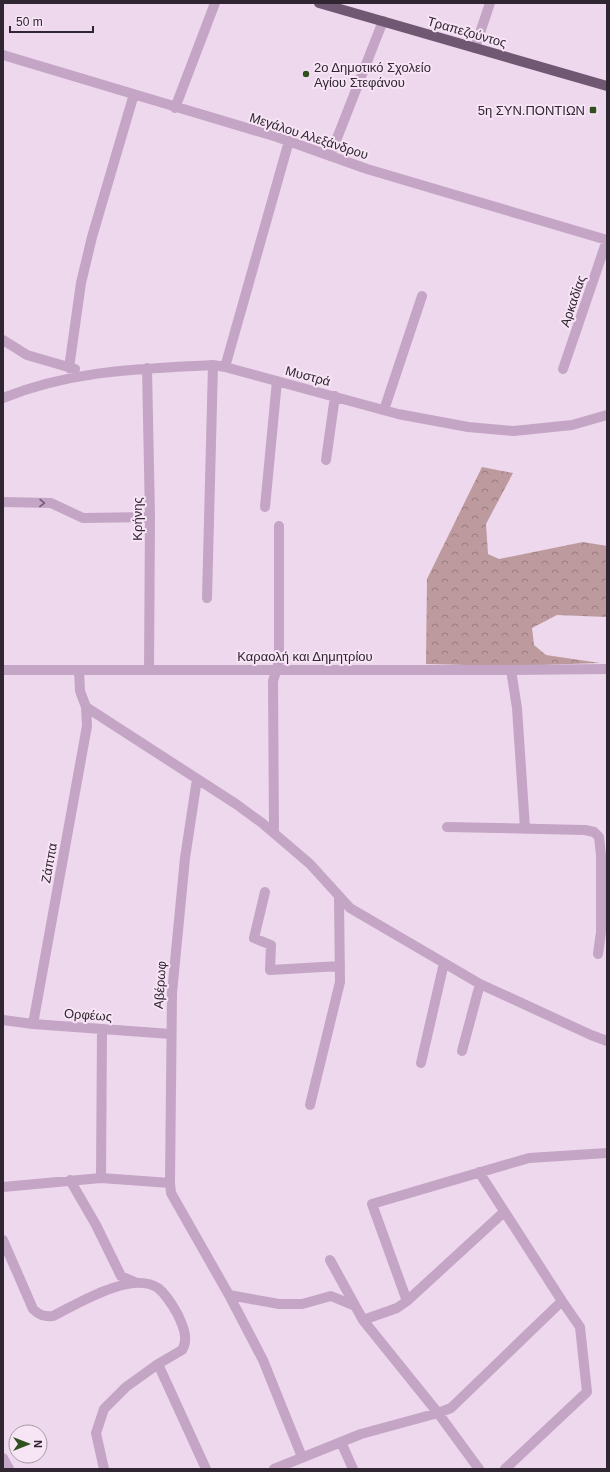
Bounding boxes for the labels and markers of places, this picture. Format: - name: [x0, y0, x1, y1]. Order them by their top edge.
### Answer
- place label: 2ο Δημοτικό Σχολείο Αγίου Στεφάνου: [314, 60, 431, 90]
- marker: 2ο Δημοτικό Σχολείο Αγίου Στεφάνου: [301, 69, 311, 79]
- place label: 5η ΣΥΝ.ΠΟΝΤΙΩΝ: [478, 103, 585, 118]
- marker: 5η ΣΥΝ.ΠΟΝΤΙΩΝ: [588, 105, 598, 115]

